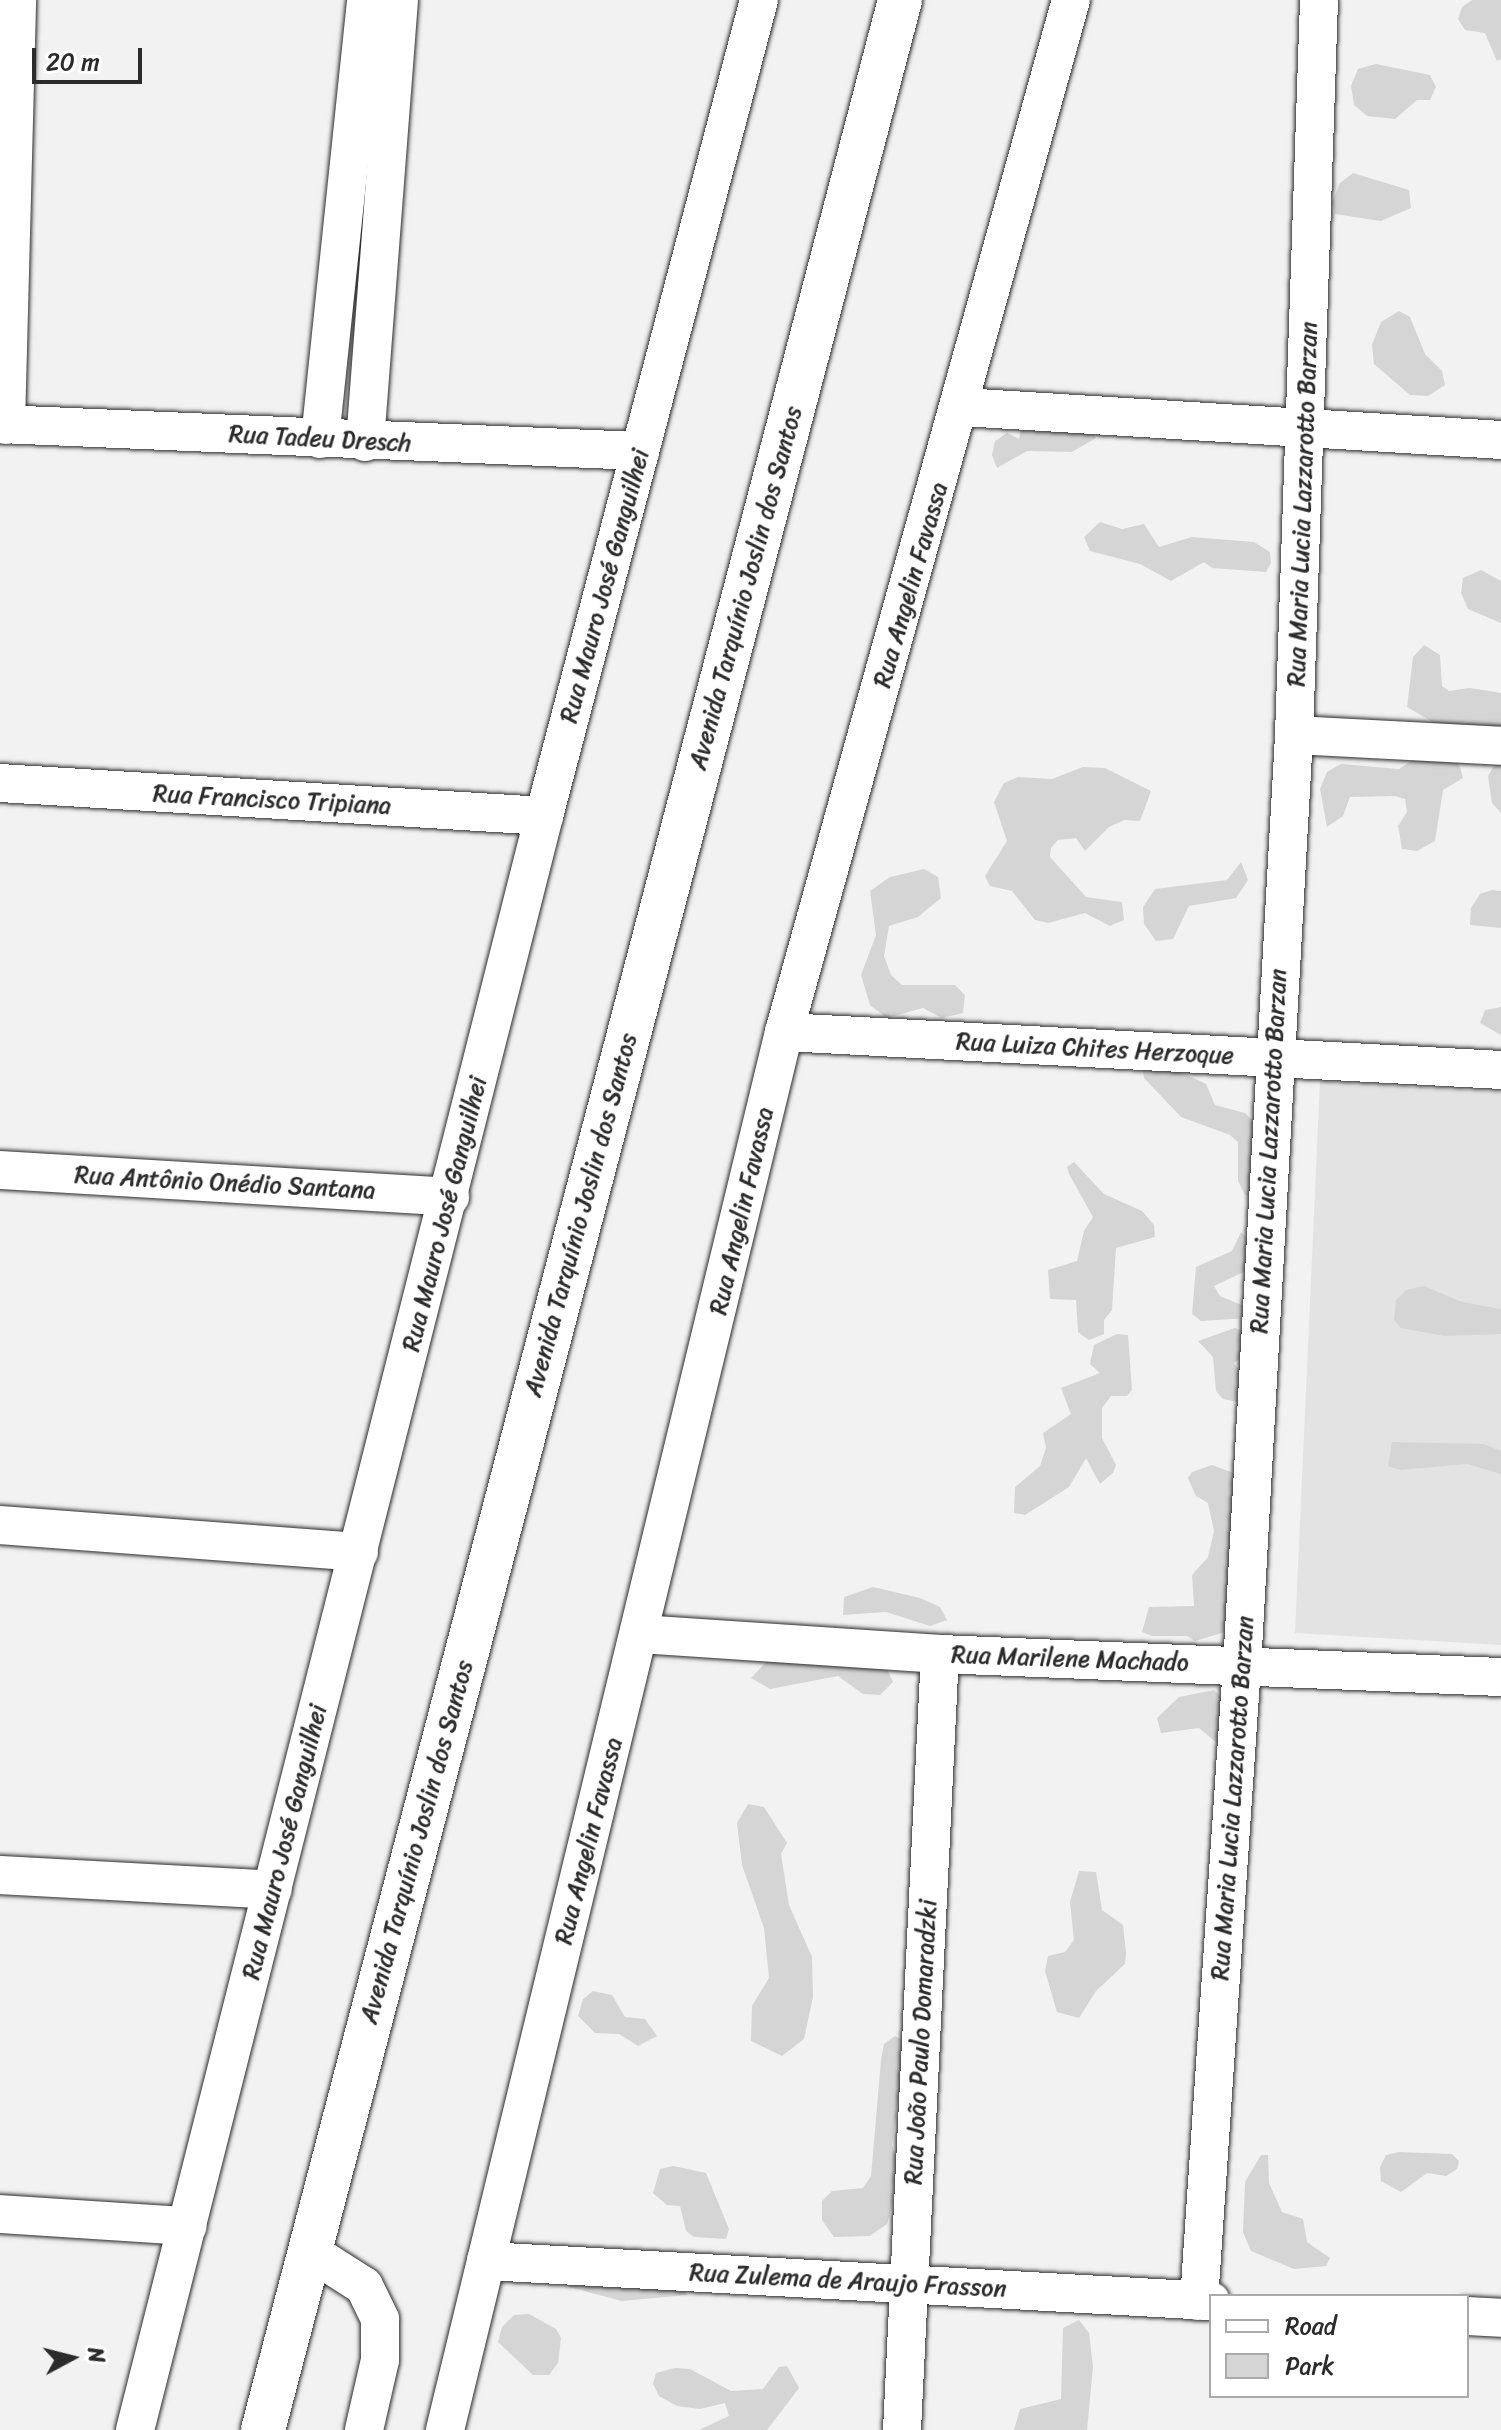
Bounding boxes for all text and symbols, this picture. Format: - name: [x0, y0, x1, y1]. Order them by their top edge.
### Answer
- scale bar: [36, 32, 146, 82]
- text: 20 m: [46, 41, 100, 83]
- street label: Rua Maria Lucia Lazzarotto Barzan: [1282, 321, 1324, 687]
- street label: Avenida Tarquínio Joslin dos Santos: [684, 404, 808, 772]
- street label: Rua Tadeu Dresch: [227, 420, 413, 458]
- street label: Rua Mauro José Ganguilhei: [555, 446, 655, 726]
- street label: Rua Angelin Favassa: [868, 479, 954, 691]
- street label: Rua Francisco Tripiana: [153, 779, 391, 821]
- street label: Rua Maria Lucia Lazzarotto Barzan: [1245, 968, 1293, 1334]
- street label: Rua Luiza Chites Herzoque: [955, 1027, 1235, 1071]
- street label: Avenida Tarquínio Joslin dos Santos: [519, 1031, 643, 1399]
- street label: Rua Mauro José Ganguilhei: [397, 1074, 493, 1354]
- street label: Rua Angelin Favassa: [704, 1104, 780, 1318]
- street label: Rua Antônio Onédio Santana: [74, 1161, 376, 1205]
- street label: Rua Maria Lucia Lazzarotto Barzan: [1206, 1615, 1260, 1981]
- street label: Rua Marilene Machado: [951, 1640, 1189, 1678]
- street label: Avenida Tarquínio Joslin dos Santos: [355, 1658, 479, 2026]
- street label: Rua Mauro José Ganguilhei: [237, 1702, 333, 1982]
- street label: Rua Angelin Favassa: [549, 1734, 629, 1948]
- street label: Rua João Paulo Domaradzki: [899, 1898, 943, 2186]
- street label: Rua Zulema de Araujo Frasson: [689, 2258, 1007, 2304]
- legend: [1209, 2294, 1469, 2398]
- text: Road: [1285, 2305, 1336, 2347]
- north arrow: [32, 2318, 112, 2398]
- text: N: [76, 2345, 117, 2365]
- text: Park: [1285, 2345, 1334, 2387]

